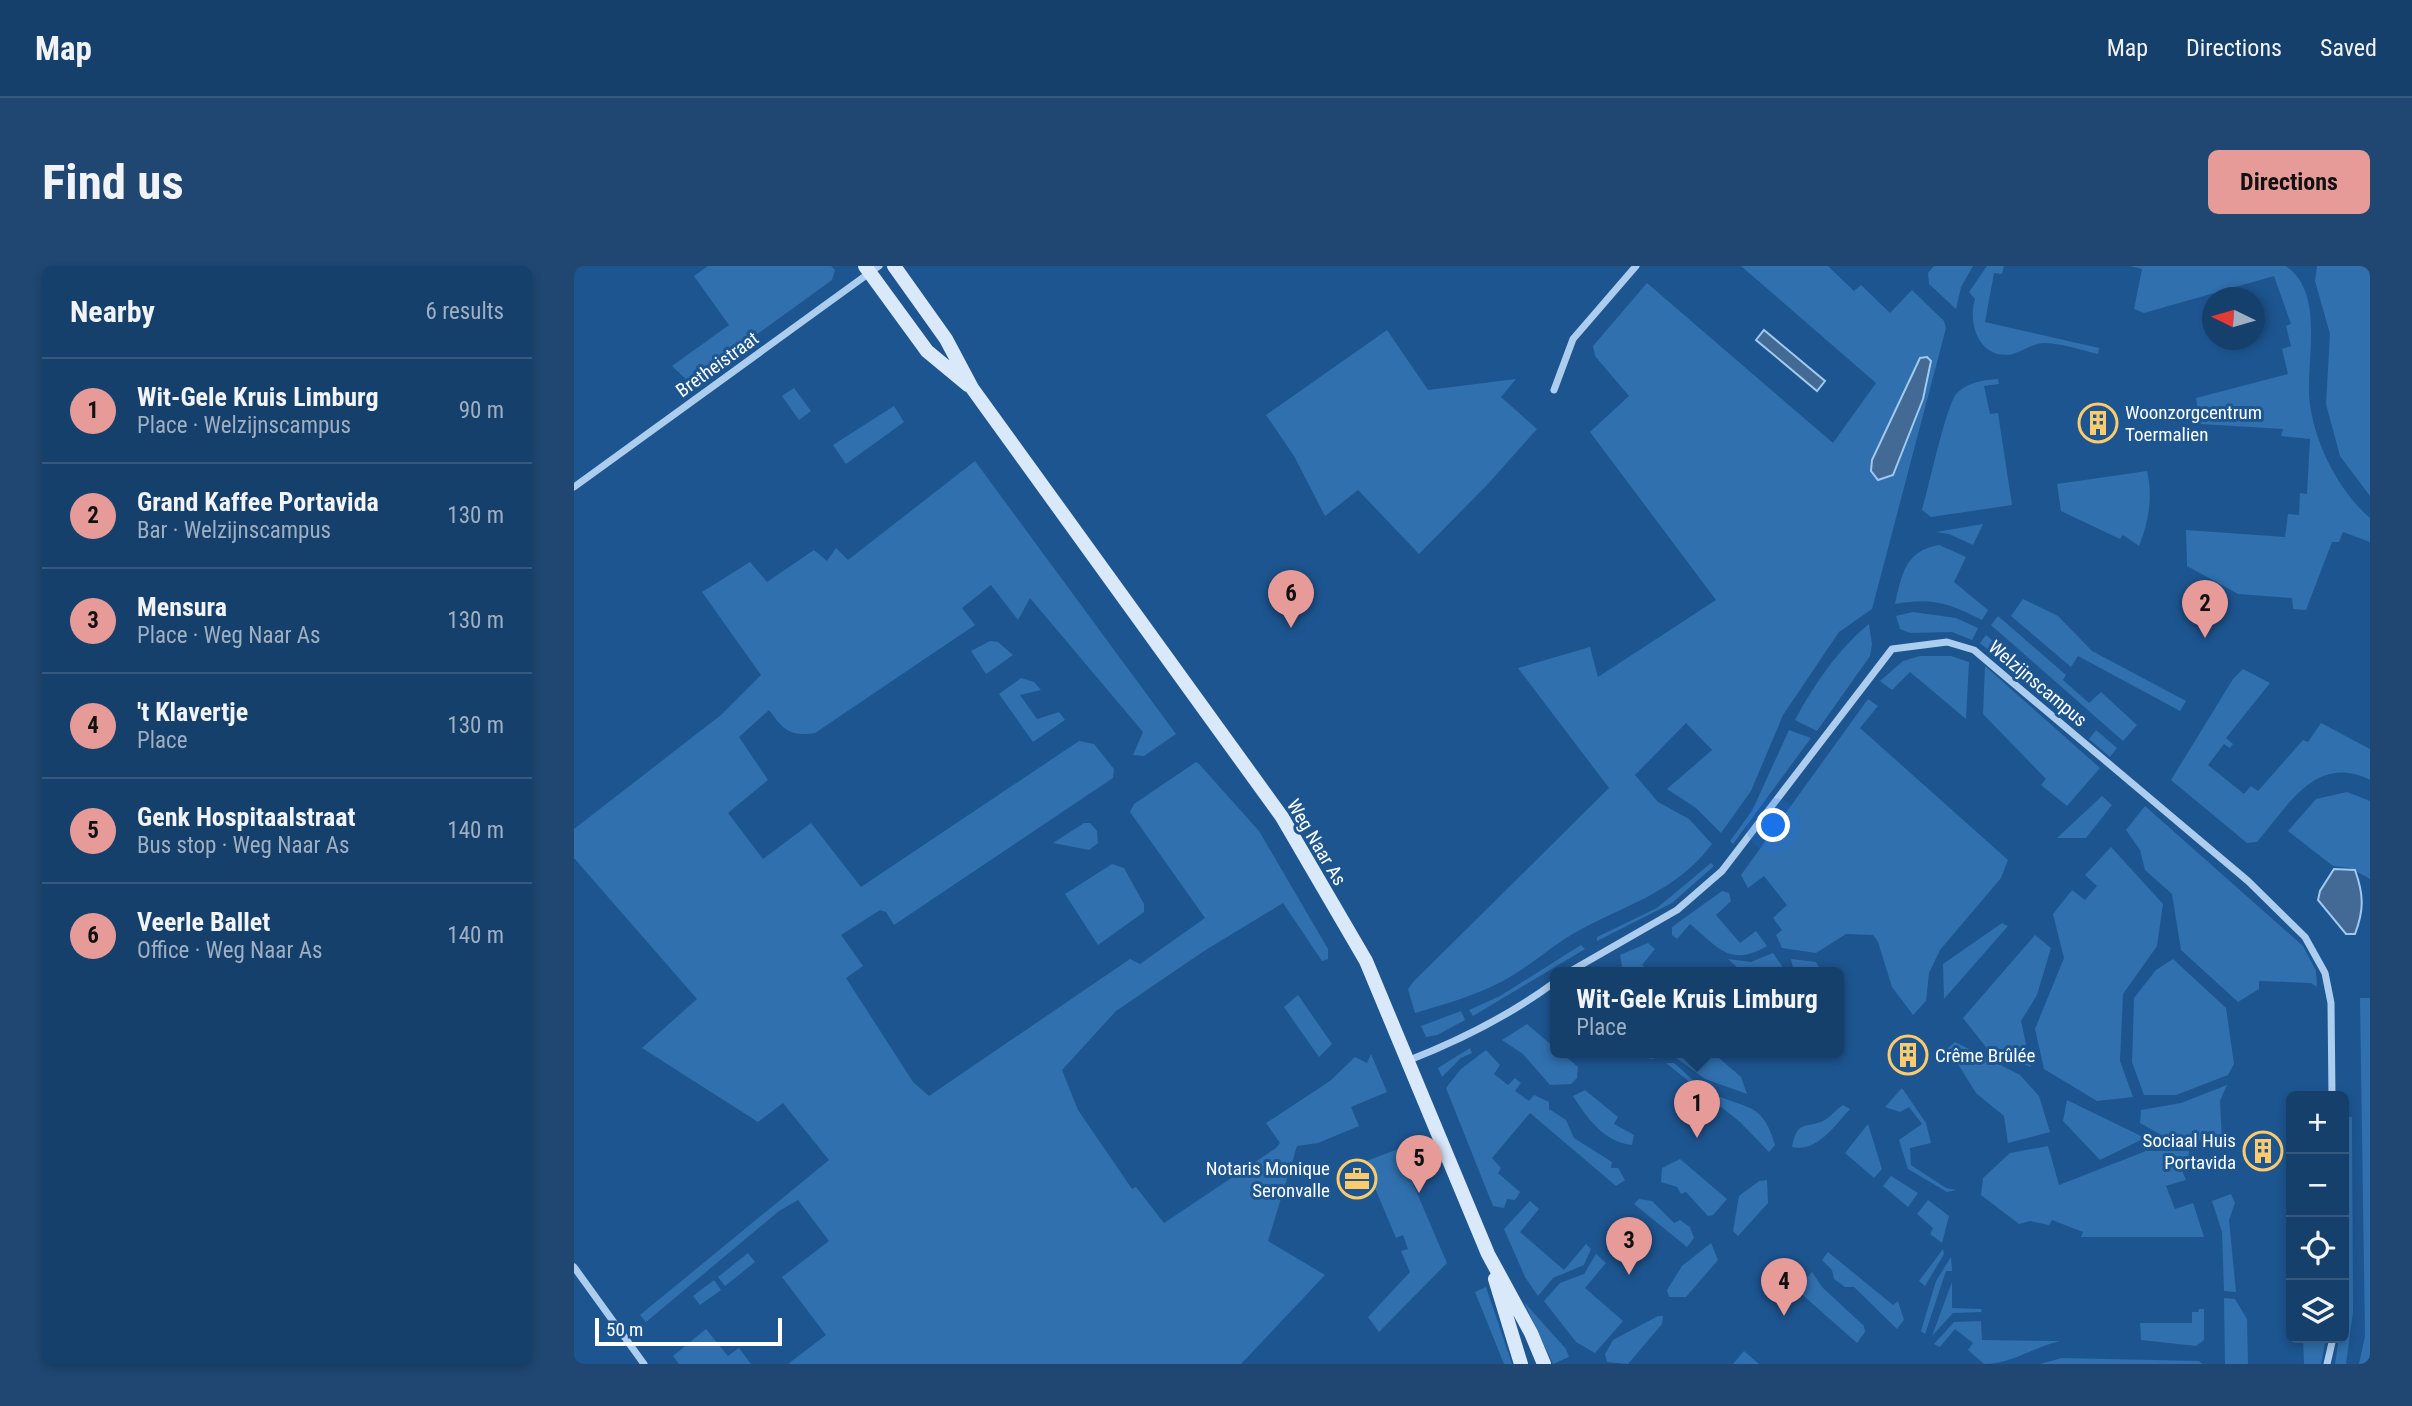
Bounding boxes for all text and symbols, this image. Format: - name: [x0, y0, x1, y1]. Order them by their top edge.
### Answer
- text: Map: [35, 29, 92, 68]
- text: Map: [2107, 34, 2148, 62]
- text: Directions: [2186, 34, 2282, 62]
- text: Saved: [2320, 34, 2377, 62]
- button: Directions: [2208, 150, 2370, 214]
- text: Find us: [42, 154, 184, 211]
- north arrow: [2202, 287, 2265, 350]
- text: Nearby: [70, 294, 155, 329]
- text: 6 results: [426, 298, 504, 325]
- street label: Bretheistraat: [672, 327, 763, 402]
- text: Wit-Gele Kruis Limburg: [137, 382, 379, 412]
- text: 1: [87, 397, 99, 424]
- text: 90 m: [459, 397, 504, 424]
- place label: Woonzorgcentrum Toermalien: [2125, 401, 2262, 446]
- building icon: Woonzorgcentrum Toermalien: [2077, 402, 2119, 444]
- text: Place · Welzijnscampus: [137, 412, 351, 439]
- text: Grand Kaffee Portavida: [137, 487, 379, 517]
- text: 2: [87, 502, 99, 529]
- text: 130 m: [447, 502, 504, 529]
- text: Bar · Welzijnscampus: [137, 517, 331, 544]
- pin: 6: [1268, 570, 1314, 628]
- pin: 2: [2182, 580, 2228, 638]
- text: Mensura: [137, 592, 227, 622]
- text: 3: [87, 607, 99, 634]
- text: 130 m: [447, 607, 504, 634]
- text: Place · Weg Naar As: [137, 622, 321, 649]
- street label: Welzijnscampus: [1984, 635, 2092, 731]
- text: 't Klavertje: [137, 697, 248, 727]
- text: 4: [87, 712, 99, 739]
- text: 130 m: [447, 712, 504, 739]
- text: Place: [137, 727, 187, 754]
- street label: Weg Naar As: [1282, 795, 1351, 890]
- text: Genk Hospitaalstraat: [137, 802, 356, 832]
- your location: [1756, 808, 1790, 842]
- text: 5: [87, 817, 99, 844]
- text: 140 m: [447, 817, 504, 844]
- text: Bus stop · Weg Naar As: [137, 832, 349, 859]
- text: Veerle Ballet: [137, 907, 270, 937]
- text: 6: [87, 922, 99, 949]
- text: 140 m: [447, 922, 504, 949]
- text: Office · Weg Naar As: [137, 937, 322, 964]
- popup: [1550, 967, 1844, 1058]
- text: Wit-Gele Kruis Limburg: [1576, 984, 1818, 1014]
- text: Place: [1576, 1014, 1627, 1041]
- building icon: Crême Brûlée: [1887, 1034, 1929, 1076]
- place label: Crême Brûlée: [1935, 1044, 2035, 1067]
- pin: 1: [1674, 1080, 1720, 1138]
- map controls: [2286, 1091, 2349, 1343]
- button: +: [2286, 1091, 2349, 1154]
- place label: Sociaal Huis Portavida: [2143, 1129, 2236, 1174]
- building icon: Sociaal Huis Portavida: [2242, 1130, 2284, 1172]
- pin: 5: [1396, 1135, 1442, 1193]
- button: −: [2286, 1154, 2349, 1217]
- place label: Notaris Monique Seronvalle: [1206, 1157, 1330, 1202]
- office icon: Notaris Monique Seronvalle: [1336, 1158, 1378, 1200]
- pin: 3: [1606, 1217, 1652, 1275]
- button: locate: [2286, 1217, 2349, 1280]
- pin: 4: [1761, 1258, 1807, 1316]
- button: layers: [2286, 1280, 2349, 1343]
- scale bar: [595, 1315, 782, 1347]
- text: 50 m: [606, 1318, 643, 1341]

